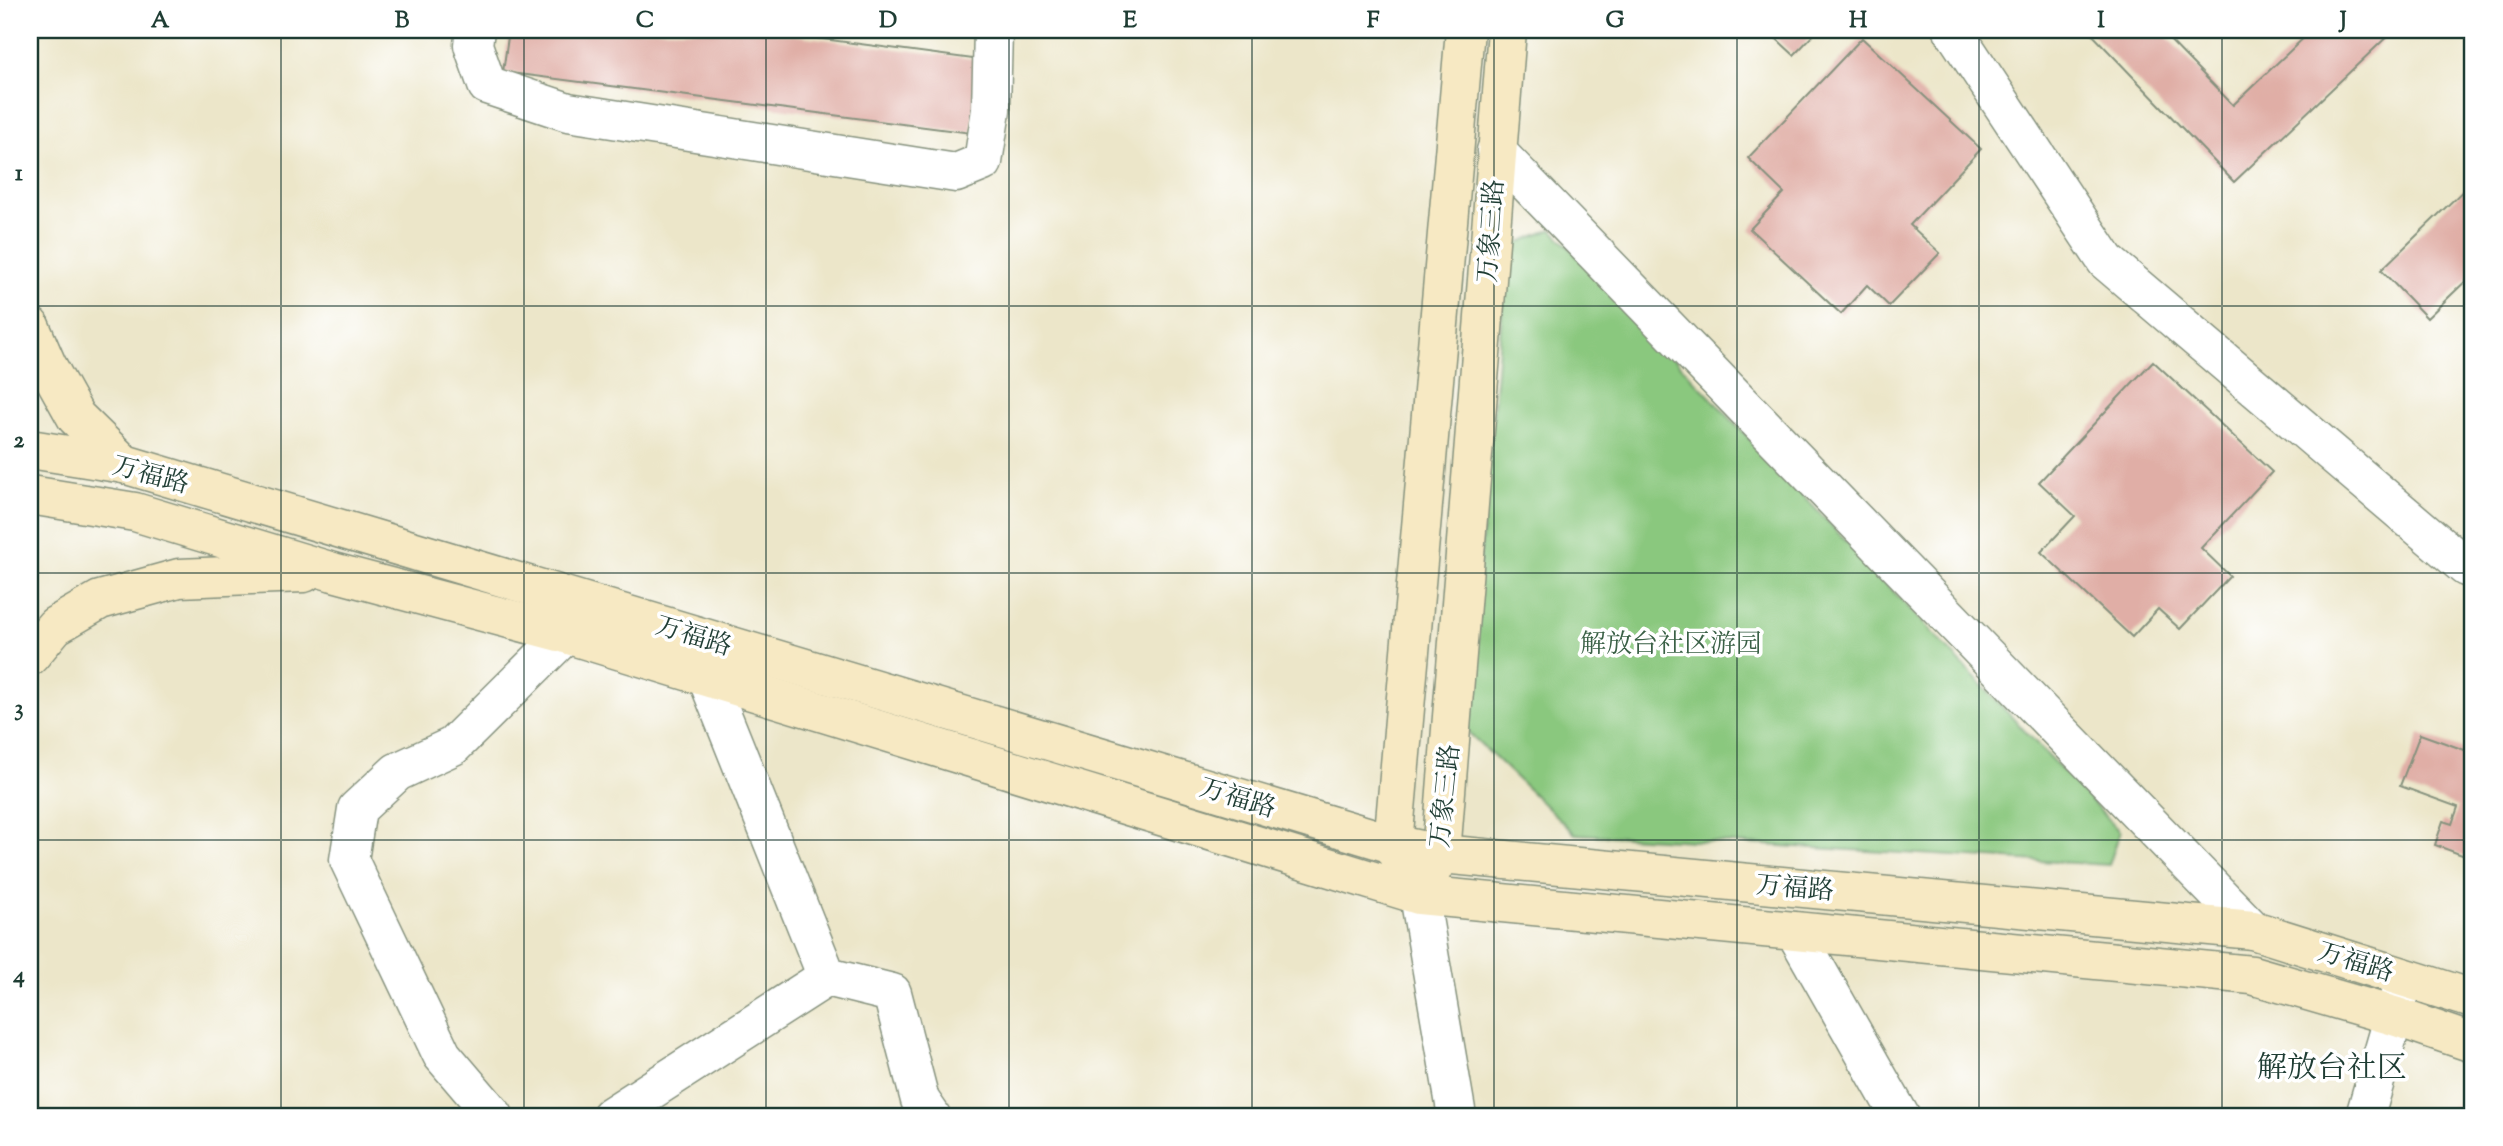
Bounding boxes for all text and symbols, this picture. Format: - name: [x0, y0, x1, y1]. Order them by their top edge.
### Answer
- text: A: [151, 5, 170, 38]
- text: B: [395, 5, 410, 38]
- text: C: [636, 5, 654, 38]
- text: D: [879, 5, 897, 38]
- text: E: [1123, 5, 1137, 38]
- text: F: [1367, 5, 1380, 38]
- text: G: [1606, 5, 1625, 38]
- text: H: [1849, 5, 1868, 38]
- text: I: [2097, 5, 2105, 38]
- text: J: [2338, 5, 2347, 38]
- text: 1: [15, 158, 23, 191]
- street label: 万象三路: [1470, 178, 1515, 284]
- text: 2: [14, 425, 25, 458]
- street label: 万福路: [108, 448, 193, 504]
- street label: 万福路: [651, 608, 736, 666]
- park label: 解放台社区游园: [1580, 627, 1762, 664]
- text: 3: [14, 693, 24, 726]
- street label: 万象三路: [1423, 743, 1470, 850]
- street label: 万福路: [1195, 770, 1280, 828]
- street label: 万福路: [1754, 868, 1835, 911]
- street label: 万福路: [2313, 934, 2398, 992]
- text: 4: [12, 960, 25, 993]
- district label: 解放台社区: [2257, 1048, 2407, 1091]

